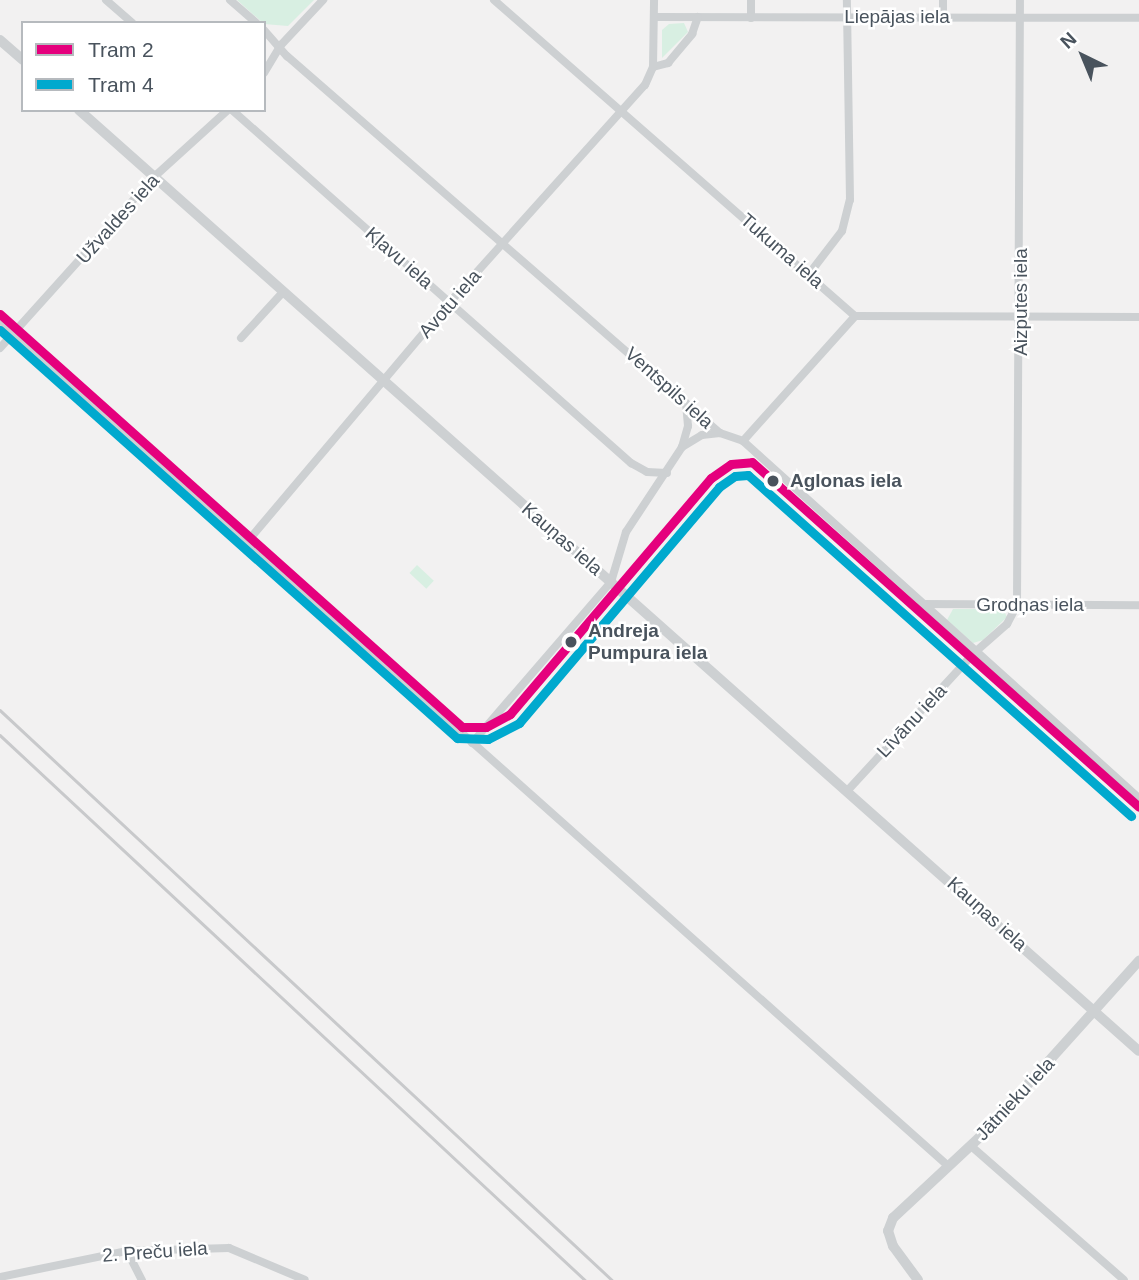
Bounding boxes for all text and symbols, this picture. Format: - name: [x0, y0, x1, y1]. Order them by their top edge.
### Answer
- street label: Liepājas iela: [844, 6, 950, 28]
- legend: [21, 21, 266, 112]
- north arrow: [1048, 21, 1118, 91]
- text: N: [1056, 28, 1081, 53]
- text: Tram 2: [88, 38, 154, 61]
- text: Tram 4: [88, 73, 154, 96]
- street label: Užvaldes iela: [72, 169, 164, 269]
- street label: Tukuma iela: [736, 209, 828, 293]
- street label: Kļavu iela: [360, 222, 438, 294]
- street label: Aizputes iela: [1010, 248, 1032, 356]
- street label: Avotu iela: [414, 265, 486, 343]
- street label: Ventspils iela: [620, 342, 718, 434]
- marker: Aglonas iela: [762, 470, 784, 492]
- place label: Aglonas iela: [790, 470, 902, 492]
- street label: Kauņas iela: [517, 498, 607, 580]
- street label: Grodņas iela: [976, 594, 1084, 616]
- place label: Andreja Pumpura iela: [588, 620, 707, 664]
- marker: Andreja Pumpura iela: [560, 631, 582, 653]
- street label: Līvānu iela: [872, 680, 952, 762]
- street label: Kauņas iela: [942, 872, 1032, 956]
- street label: Jātnieku iela: [971, 1053, 1059, 1145]
- street label: 2. Preču iela: [102, 1237, 208, 1267]

